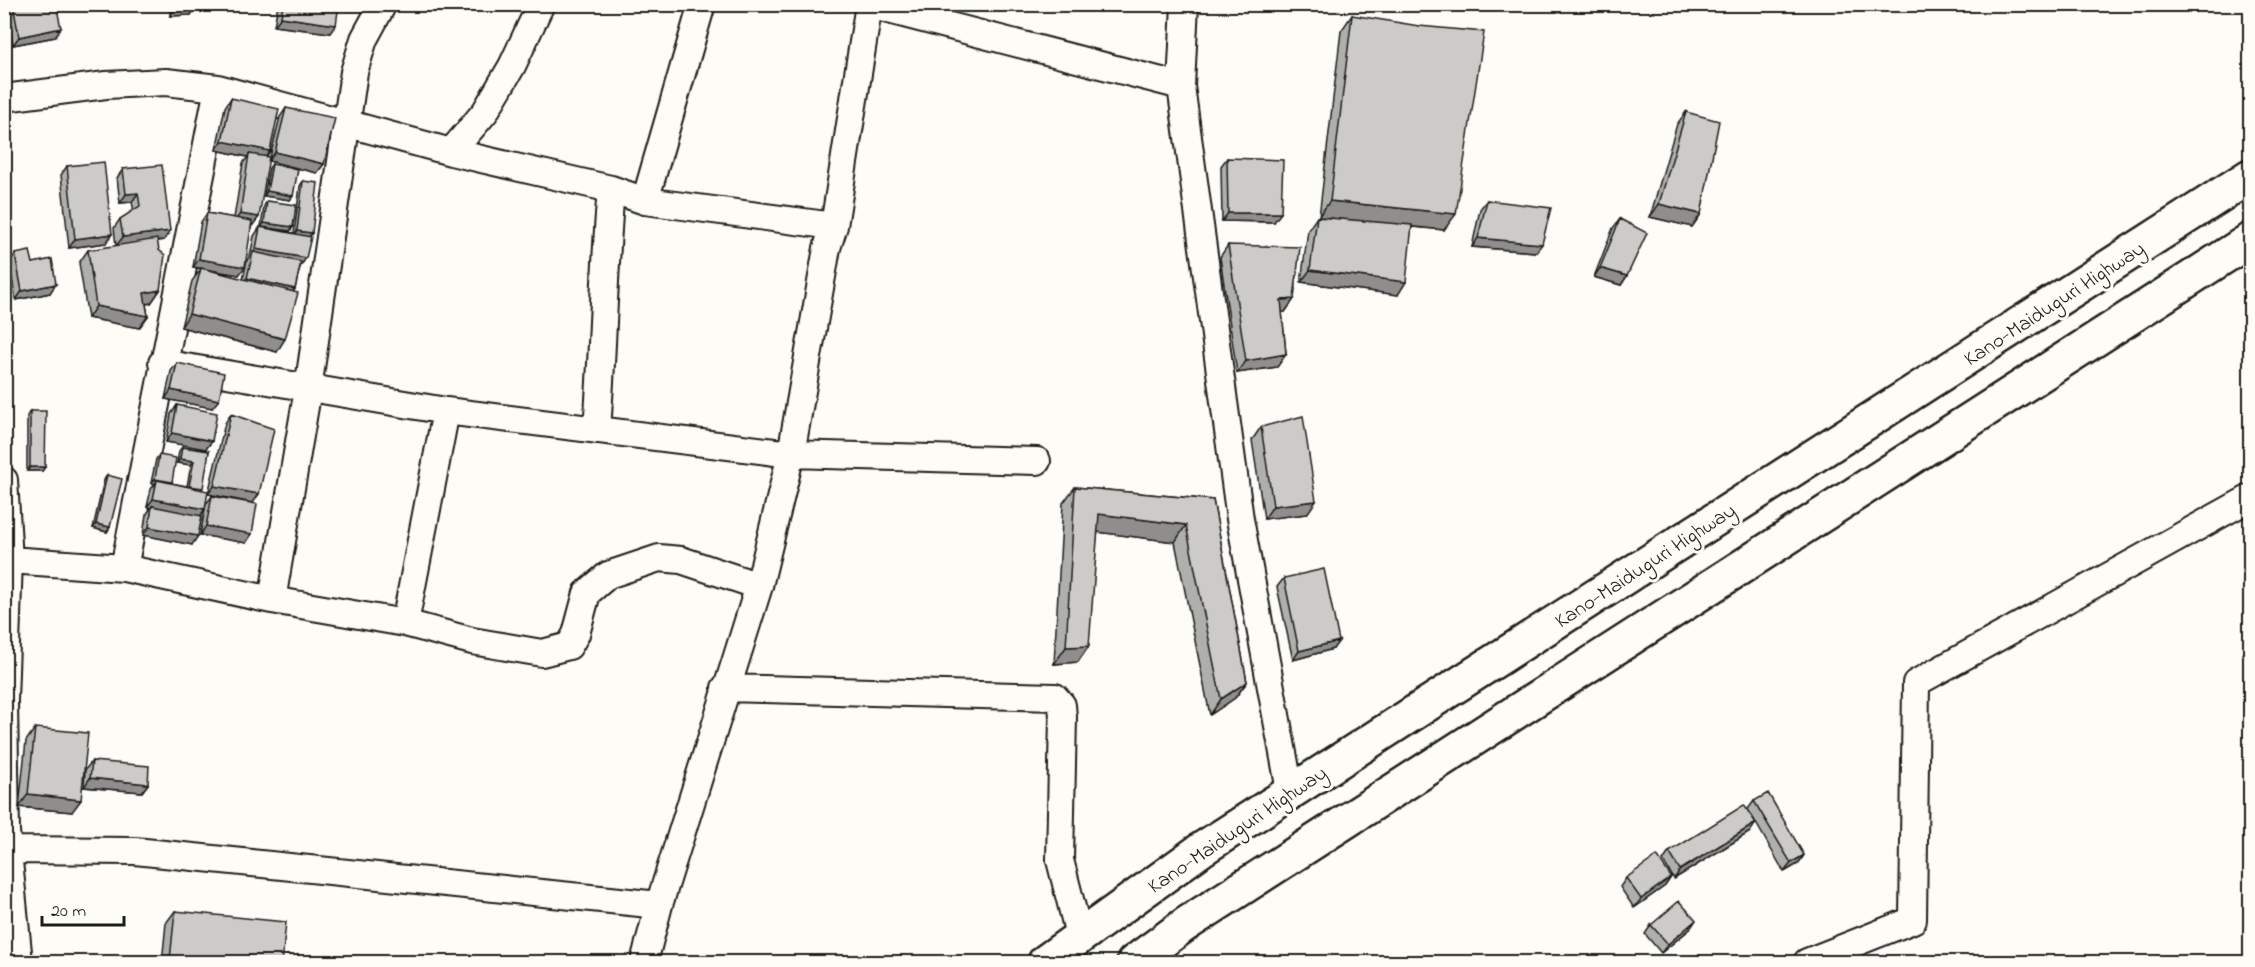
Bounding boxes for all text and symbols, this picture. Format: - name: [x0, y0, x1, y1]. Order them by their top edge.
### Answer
- street label: Kano-Maiduguri Highway: [1959, 235, 2153, 376]
- street label: Kano-Maiduguri Highway: [1550, 497, 1744, 638]
- street label: Kano-Maiduguri Highway: [1142, 759, 1335, 904]
- scale bar: [42, 889, 124, 927]
- text: 20 m: [51, 899, 86, 925]

